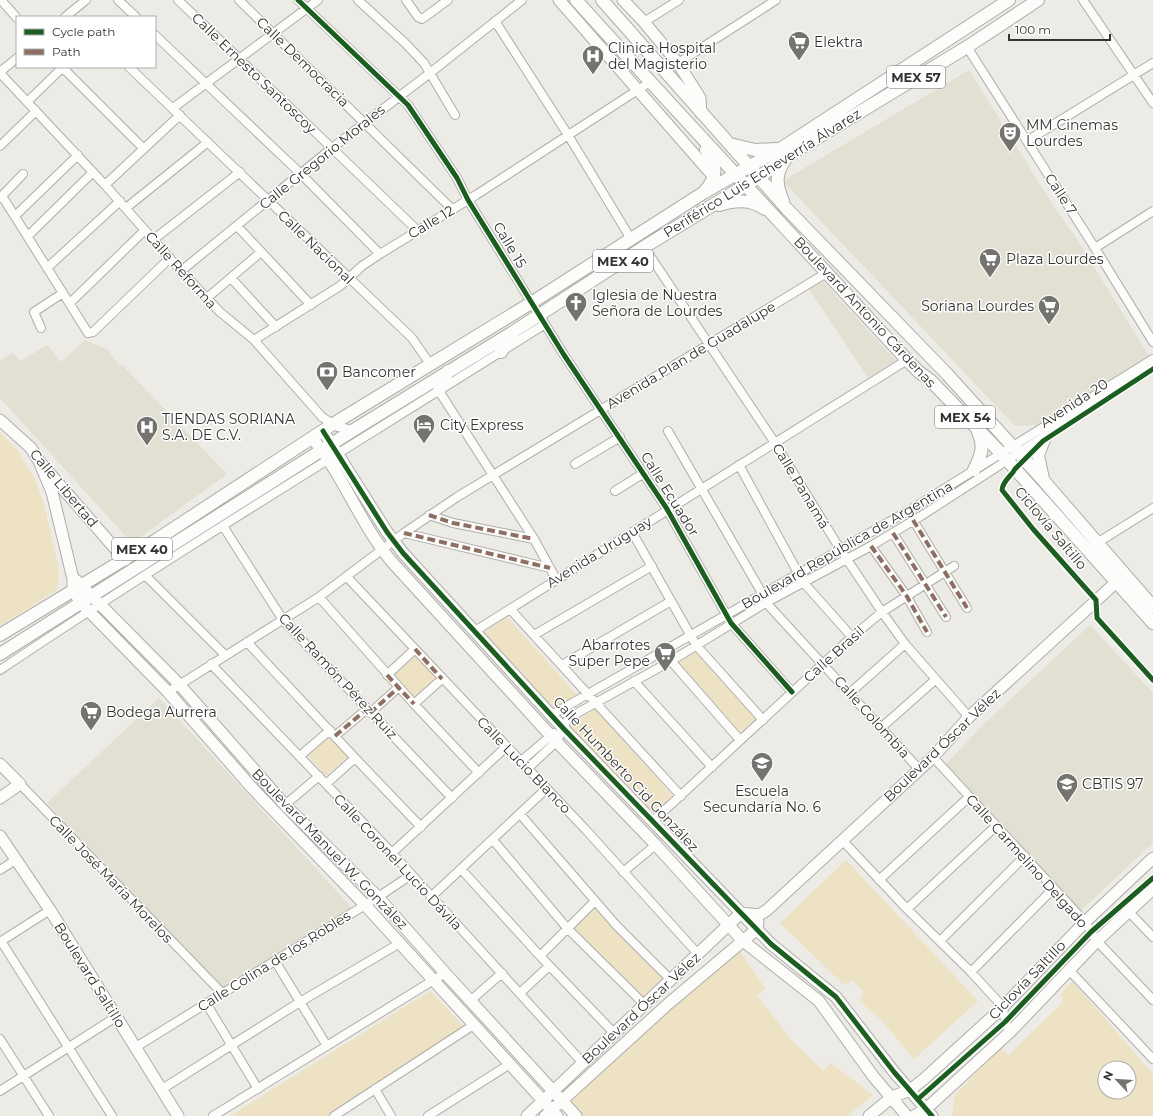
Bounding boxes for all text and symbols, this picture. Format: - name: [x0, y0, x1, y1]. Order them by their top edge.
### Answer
- street label: Calle Ernesto Santoscoy: [188, 9, 320, 138]
- street label: Calle Democracia: [253, 13, 353, 111]
- legend: [16, 16, 156, 68]
- scale bar: [1009, 16, 1110, 42]
- text: 100 m: [1015, 22, 1051, 37]
- text: Cycle path: [52, 24, 115, 39]
- supermarket icon: Elektra: [786, 29, 812, 62]
- place label: Elektra: [814, 33, 863, 51]
- place label: Clinica Hospital del Magisterio: [608, 39, 716, 73]
- hospital icon: Clinica Hospital del Magisterio: [580, 43, 606, 76]
- text: Path: [52, 44, 81, 59]
- road number: MEX 57: [887, 66, 945, 88]
- street label: Calle Gregorio Morales: [255, 100, 389, 213]
- street label: Periférico Luis Echeverría Álvarez: [660, 105, 864, 241]
- place label: MM Cinemas Lourdes: [1026, 116, 1118, 150]
- theatre icon: MM Cinemas Lourdes: [997, 120, 1023, 153]
- street label: Calle 7: [1041, 170, 1081, 218]
- street label: Calle 12: [405, 201, 457, 243]
- street label: Calle Nacional: [274, 206, 358, 288]
- street label: Calle 15: [489, 219, 531, 271]
- street label: Calle Reforma: [141, 227, 221, 313]
- street label: Boulevard Antonio Cárdenas: [790, 233, 940, 392]
- supermarket icon: Plaza Lourdes: [977, 246, 1003, 279]
- road number: MEX 40: [593, 250, 653, 272]
- place label: Plaza Lourdes: [1006, 250, 1104, 268]
- place label: Iglesia de Nuestra Señora de Lourdes: [592, 286, 723, 320]
- church icon: Iglesia de Nuestra Señora de Lourdes: [563, 290, 589, 323]
- supermarket icon: Soriana Lourdes: [1036, 293, 1062, 326]
- street label: Avenida Plan de Guadalupe: [603, 297, 779, 413]
- place label: Soriana Lourdes: [921, 297, 1034, 315]
- bank icon: Bancomer: [314, 359, 340, 392]
- place label: Bancomer: [342, 363, 416, 381]
- street label: Avenida 20: [1037, 374, 1111, 432]
- road number: MEX 54: [935, 406, 995, 428]
- place label: TIENDAS SORIANA S.A. DE C.V.: [162, 410, 296, 444]
- hotel icon: City Express: [411, 412, 437, 445]
- hospital icon: TIENDAS SORIANA S.A. DE C.V.: [134, 414, 160, 447]
- place label: City Express: [440, 416, 524, 434]
- street label: Calle Panamá: [768, 440, 834, 532]
- street label: Calle Libertad: [26, 445, 102, 531]
- street label: Calle Ecuador: [637, 448, 703, 540]
- street label: Boulevard República de Argentina: [738, 477, 956, 613]
- street label: Ciclovía Saltillo: [1011, 483, 1091, 574]
- street label: Avenida Uruguay: [543, 512, 655, 592]
- road number: MEX 40: [112, 538, 172, 560]
- street label: Calle Ramón Pérez Ruiz: [275, 609, 401, 743]
- street label: Calle Brasil: [800, 622, 868, 686]
- place label: Abarrotes Super Pepe: [568, 636, 650, 670]
- supermarket icon: Abarrotes Super Pepe: [652, 640, 678, 673]
- street label: Calle Colombia: [830, 672, 914, 762]
- street label: Boulevard Óscar Vélez: [880, 684, 1004, 806]
- street label: Calle Humberto Cid González: [549, 693, 703, 855]
- supermarket icon: Bodega Aurrera: [78, 699, 104, 732]
- place label: Bodega Aurrera: [106, 703, 217, 721]
- street label: Calle Lucio Blanco: [473, 713, 575, 817]
- school or university icon: Escuela Secundaría No. 6: [749, 750, 775, 783]
- street label: Boulevard Manuel W. González: [248, 765, 412, 933]
- school or university icon: CBTIS 97: [1054, 771, 1080, 804]
- place label: CBTIS 97: [1082, 775, 1143, 793]
- place label: Escuela Secundaría No. 6: [703, 782, 821, 816]
- street label: Calle Coronel Lucio Dávila: [330, 790, 466, 934]
- street label: Calle Carmelino Delgado: [962, 790, 1092, 932]
- street label: Calle José María Morelos: [45, 811, 177, 947]
- street label: Calle Colina de los Robles: [194, 906, 354, 1016]
- street label: Boulevard Saltillo: [50, 919, 130, 1031]
- street label: Ciclovía Saltillo: [985, 936, 1070, 1023]
- street label: Boulevard Óscar Vélez: [578, 948, 704, 1068]
- north arrow: [1097, 1060, 1137, 1100]
- text: N: [1100, 1069, 1116, 1083]

